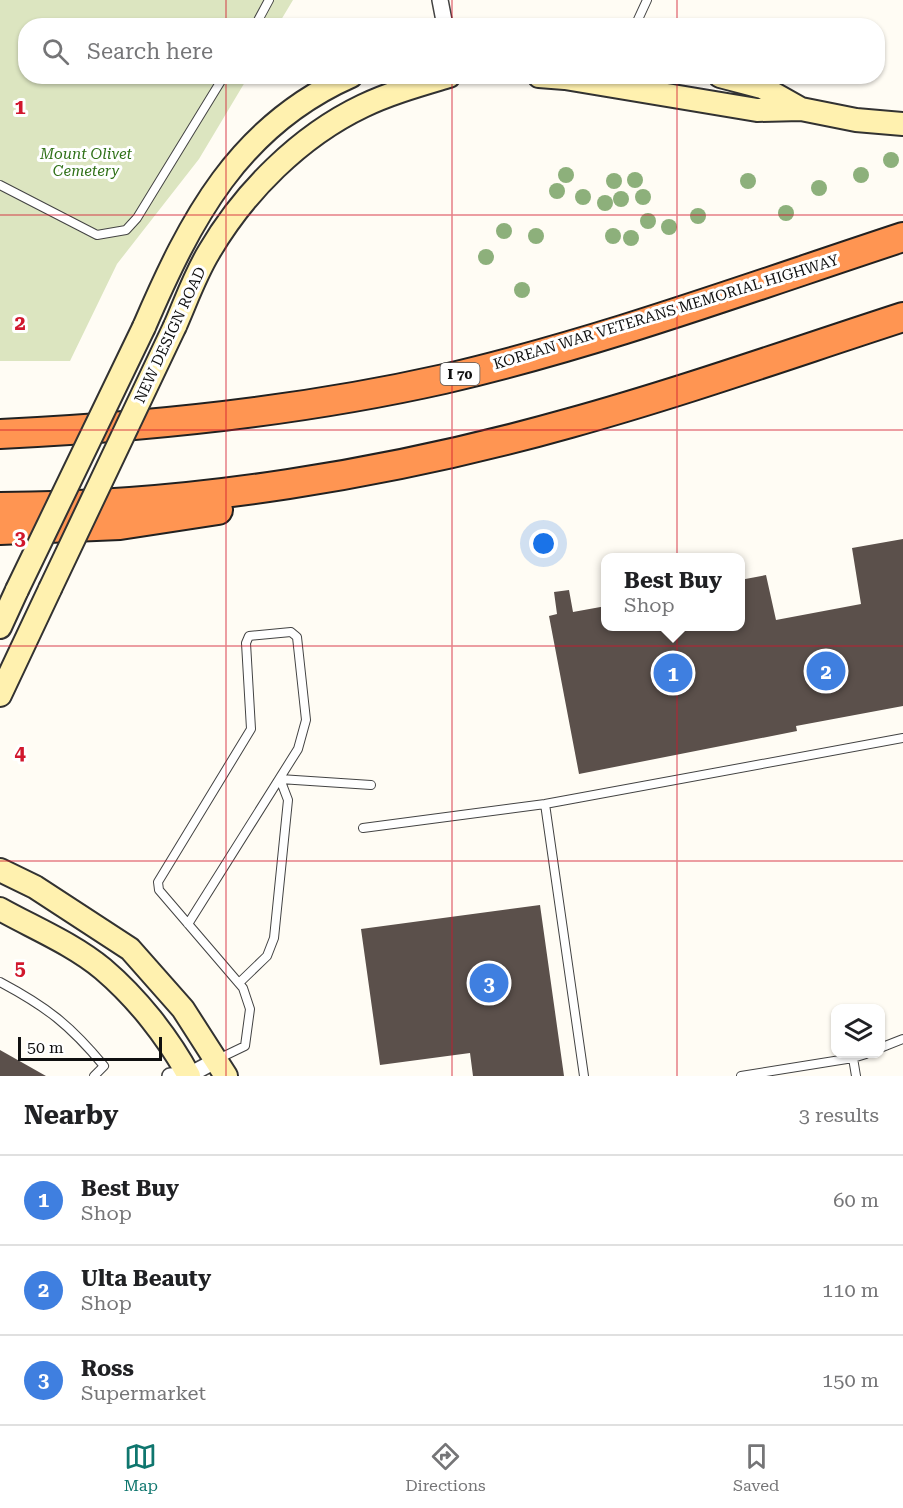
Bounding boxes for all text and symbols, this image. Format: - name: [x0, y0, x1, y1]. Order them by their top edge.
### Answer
- search box: [18, 18, 885, 84]
- icon: search: [39, 35, 72, 68]
- text: Search here: [87, 39, 213, 64]
- text: 1: [14, 95, 26, 119]
- park label: Mount Olivet Cemetery: [39, 145, 132, 180]
- street label: KOREAN WAR VETERANS MEMORIAL HIGHWAY: [491, 251, 842, 373]
- street label: NEW DESIGN ROAD: [131, 264, 209, 406]
- text: 2: [14, 311, 26, 335]
- road number: I 70: [440, 363, 480, 385]
- text: 3: [14, 526, 26, 550]
- your location: [529, 529, 558, 558]
- popup: [601, 553, 745, 631]
- text: Best Buy: [624, 568, 722, 593]
- text: Shop: [624, 593, 675, 617]
- pin: 2: [806, 648, 846, 694]
- pin: 1: [654, 650, 692, 696]
- text: 4: [14, 741, 26, 765]
- text: 5: [14, 956, 26, 980]
- pin: 3: [470, 960, 508, 1006]
- map controls: [831, 1004, 885, 1058]
- button: layers: [831, 1004, 885, 1058]
- scale bar: [18, 1034, 162, 1062]
- text: 50 m: [27, 1038, 64, 1057]
- text: Nearby: [24, 1100, 118, 1130]
- text: 3 results: [799, 1103, 879, 1127]
- text: Best Buy: [81, 1176, 179, 1201]
- text: 1: [38, 1188, 49, 1212]
- text: 60 m: [833, 1188, 879, 1212]
- text: Shop: [81, 1201, 132, 1225]
- text: Ulta Beauty: [81, 1266, 211, 1291]
- text: 2: [38, 1278, 49, 1302]
- text: 110 m: [822, 1278, 879, 1302]
- text: Shop: [81, 1291, 132, 1315]
- text: Ross: [81, 1356, 134, 1381]
- text: 3: [38, 1368, 49, 1392]
- text: 150 m: [822, 1368, 879, 1392]
- text: Supermarket: [81, 1381, 206, 1405]
- tab: Map: [124, 1440, 158, 1495]
- tab: Directions: [405, 1440, 486, 1495]
- tab: Saved: [733, 1440, 779, 1495]

